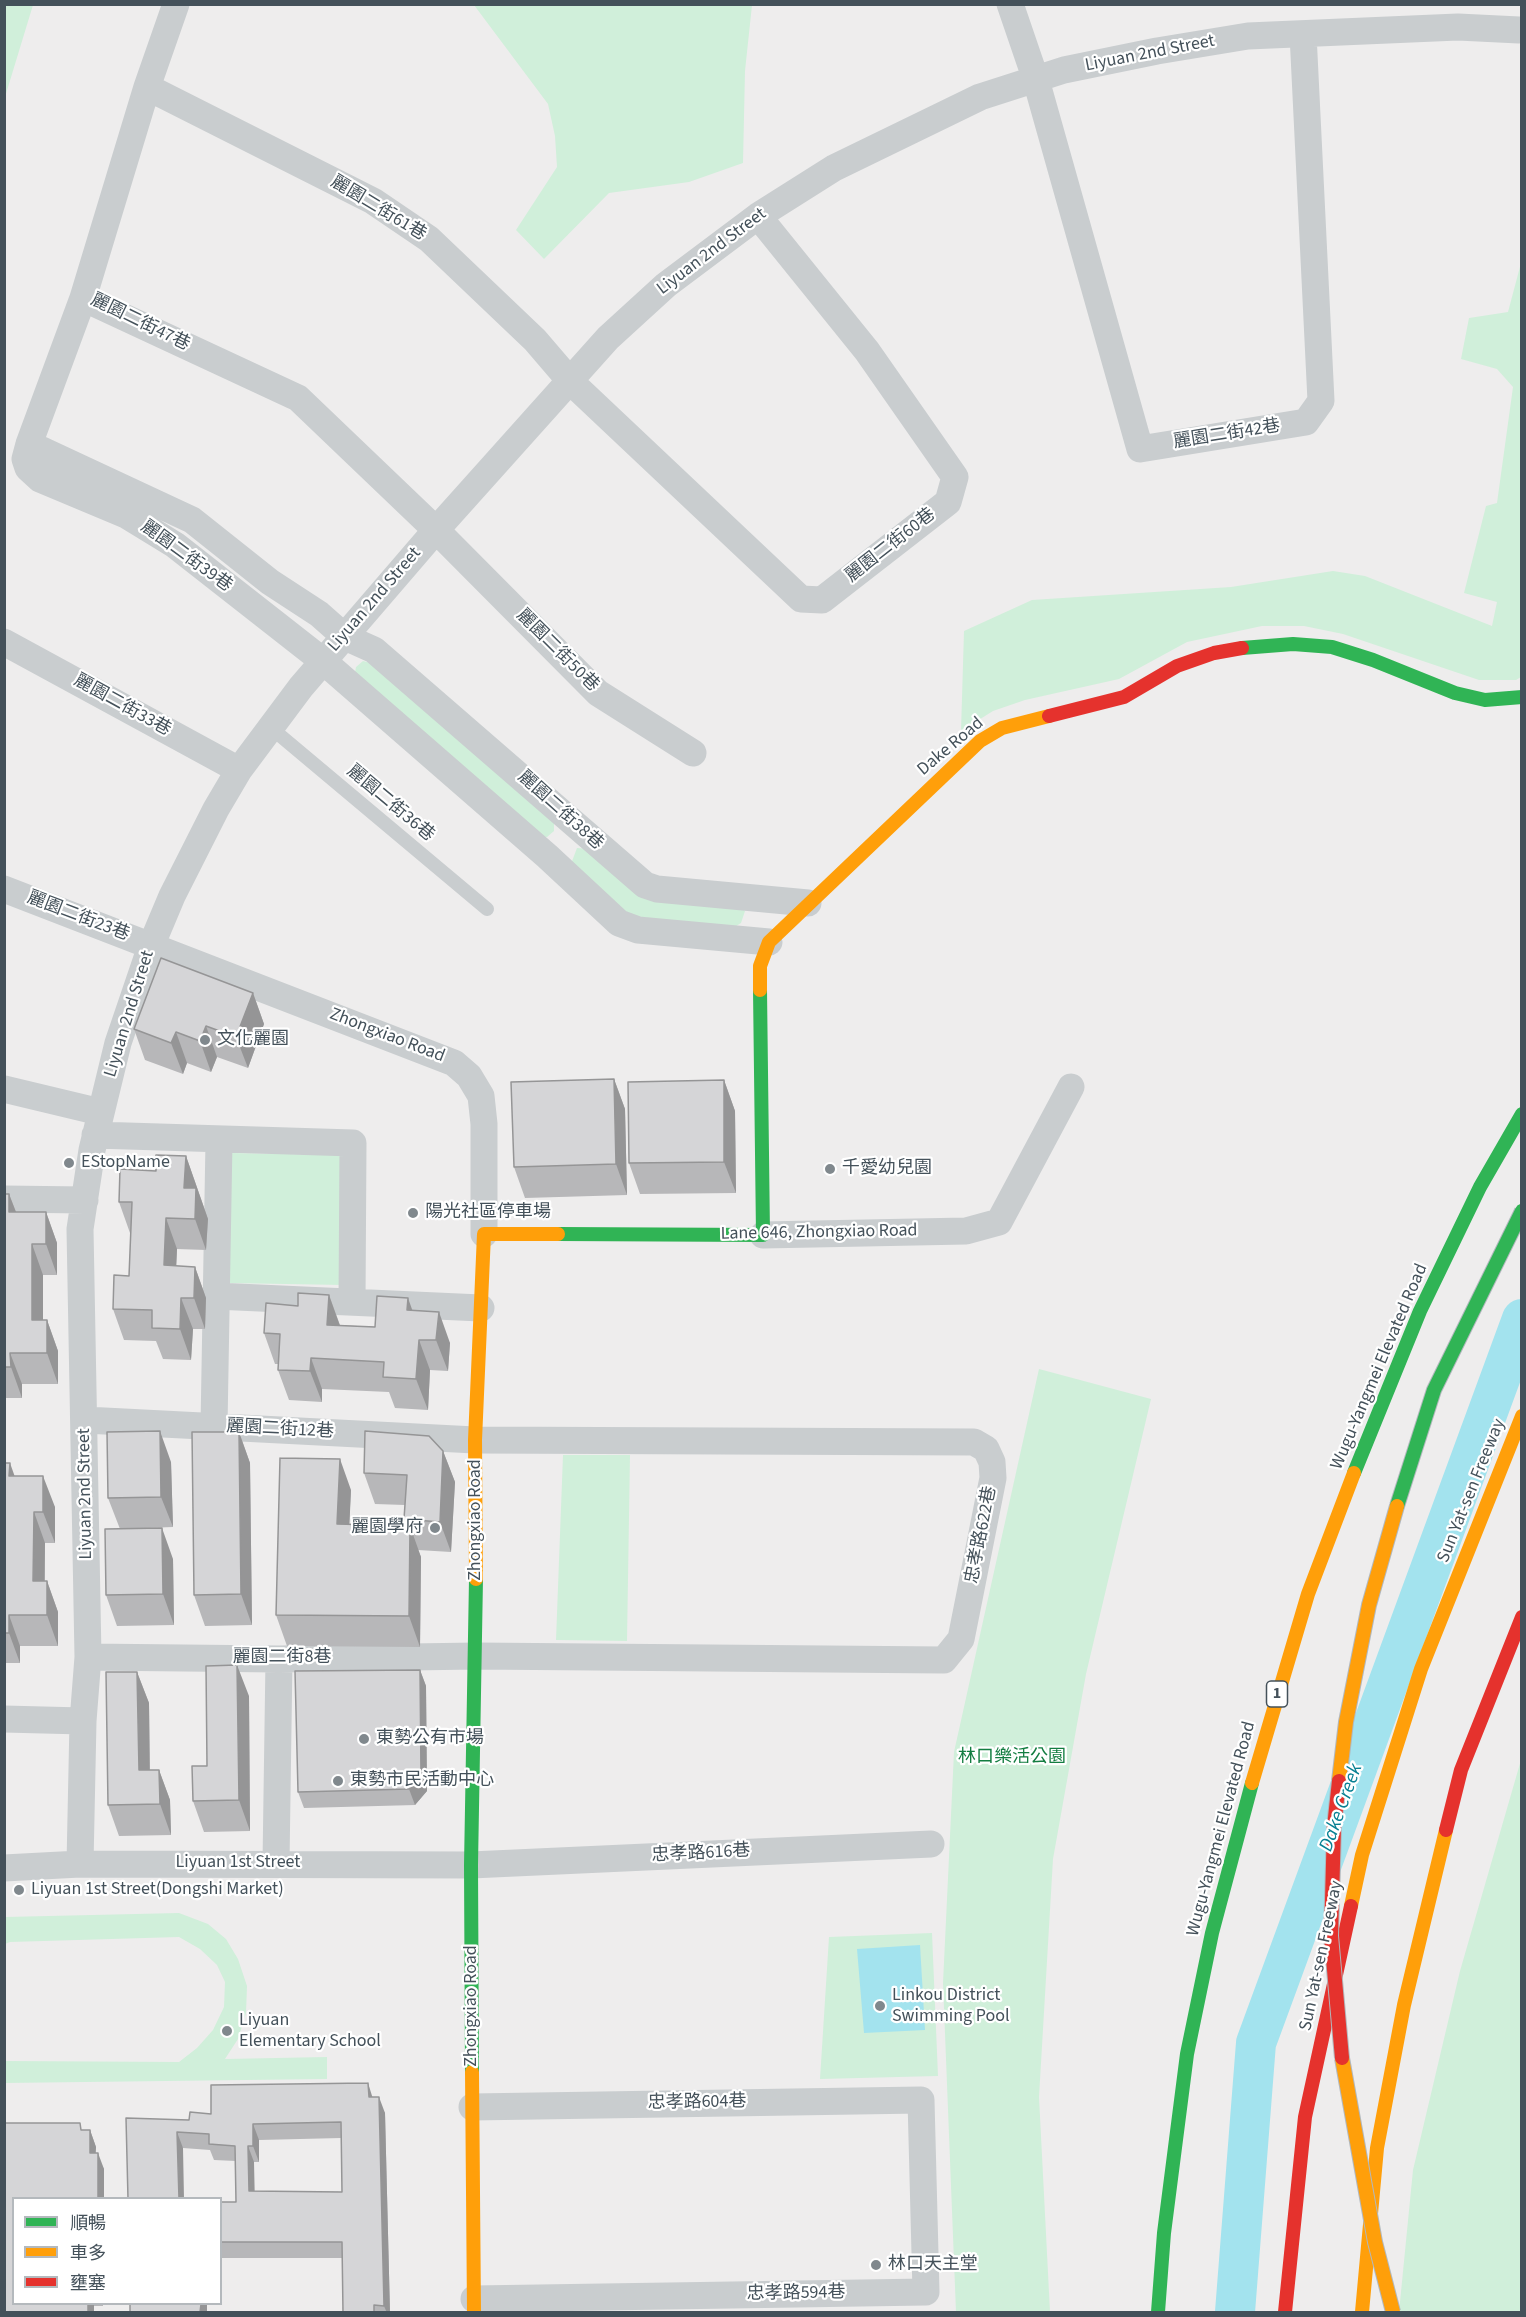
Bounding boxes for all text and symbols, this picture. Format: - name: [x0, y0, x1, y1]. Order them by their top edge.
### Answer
- street label: Liyuan 2nd Street: [1083, 31, 1217, 77]
- street label: 麗園二街61巷: [326, 172, 430, 246]
- street label: Liyuan 2nd Street: [653, 204, 771, 300]
- street label: 麗園二街47巷: [87, 290, 193, 356]
- street label: 麗園二街42巷: [1172, 416, 1282, 454]
- street label: 麗園二街60巷: [842, 504, 940, 588]
- street label: 麗園二街39巷: [136, 517, 236, 597]
- street label: Liyuan 2nd Street: [324, 543, 426, 657]
- street label: 麗園二街50巷: [511, 605, 603, 697]
- street label: 麗園二街33巷: [70, 670, 174, 742]
- street label: Dake Road: [913, 713, 989, 781]
- street label: 麗園二街36巷: [342, 761, 438, 847]
- street label: 麗園二街38巷: [513, 767, 607, 855]
- street label: 麗園二街23巷: [24, 888, 132, 946]
- street label: Liyuan 2nd Street: [100, 948, 160, 1080]
- street label: Zhongxiao Road: [326, 1004, 448, 1068]
- place label: 文化麗園: [217, 1029, 289, 1051]
- marker: 文化麗園: [198, 1033, 212, 1047]
- place label: EStopName: [81, 1152, 170, 1174]
- marker: EStopName: [62, 1156, 76, 1170]
- place label: 千愛幼兒園: [842, 1158, 932, 1180]
- marker: 千愛幼兒園: [823, 1162, 837, 1176]
- place label: 陽光社區停車場: [425, 1202, 551, 1224]
- marker: 陽光社區停車場: [406, 1206, 420, 1220]
- street label: Lane 646, Zhongxiao Road: [720, 1220, 918, 1246]
- street label: Wugu-Yangmei Elevated Road: [1327, 1261, 1433, 1473]
- street label: 麗園二街12巷: [226, 1416, 334, 1444]
- street label: Sun Yat-sen Freeway: [1433, 1416, 1511, 1566]
- street label: Liyuan 2nd Street: [74, 1428, 98, 1560]
- street label: Zhongxiao Road: [465, 1459, 487, 1581]
- street label: 忠孝路622巷: [962, 1484, 1002, 1586]
- place label: 麗園學府: [351, 1517, 423, 1539]
- marker: 麗園學府: [428, 1521, 442, 1535]
- street label: 麗園二街8巷: [233, 1647, 331, 1669]
- road number: 1: [1266, 1681, 1288, 1707]
- street label: Wugu-Yangmei Elevated Road: [1183, 1719, 1261, 1939]
- place label: 東勢公有市場: [376, 1728, 484, 1750]
- marker: 東勢公有市場: [357, 1732, 371, 1746]
- park label: 林口樂活公園: [958, 1747, 1066, 1769]
- water label: Dake Creek: [1315, 1761, 1369, 1855]
- place label: 東勢市民活動中心: [350, 1770, 494, 1792]
- marker: 東勢市民活動中心: [331, 1774, 345, 1788]
- street label: 忠孝路616巷: [651, 1841, 751, 1867]
- street label: Liyuan 1st Street: [176, 1852, 300, 1874]
- place label: Liyuan 1st Street(Dongshi Market): [31, 1879, 284, 1901]
- street label: Sun Yat-sen Freeway: [1296, 1879, 1348, 2033]
- marker: Liyuan 1st Street(Dongshi Market): [12, 1883, 26, 1897]
- street label: Zhongxiao Road: [461, 1945, 483, 2067]
- place label: Linkou District Swimming Pool: [892, 1985, 1010, 2028]
- marker: Linkou District Swimming Pool: [873, 1999, 887, 2013]
- place label: Liyuan Elementary School: [239, 2010, 381, 2052]
- marker: Liyuan Elementary School: [220, 2024, 234, 2038]
- street label: 忠孝路604巷: [647, 2091, 747, 2115]
- legend: [12, 2197, 222, 2305]
- text: 順暢: [70, 2211, 106, 2236]
- text: 車多: [70, 2241, 106, 2266]
- place label: 林口天主堂: [888, 2254, 978, 2276]
- marker: 林口天主堂: [869, 2258, 883, 2272]
- text: 壅塞: [70, 2271, 106, 2296]
- street label: 忠孝路594巷: [746, 2282, 846, 2306]

